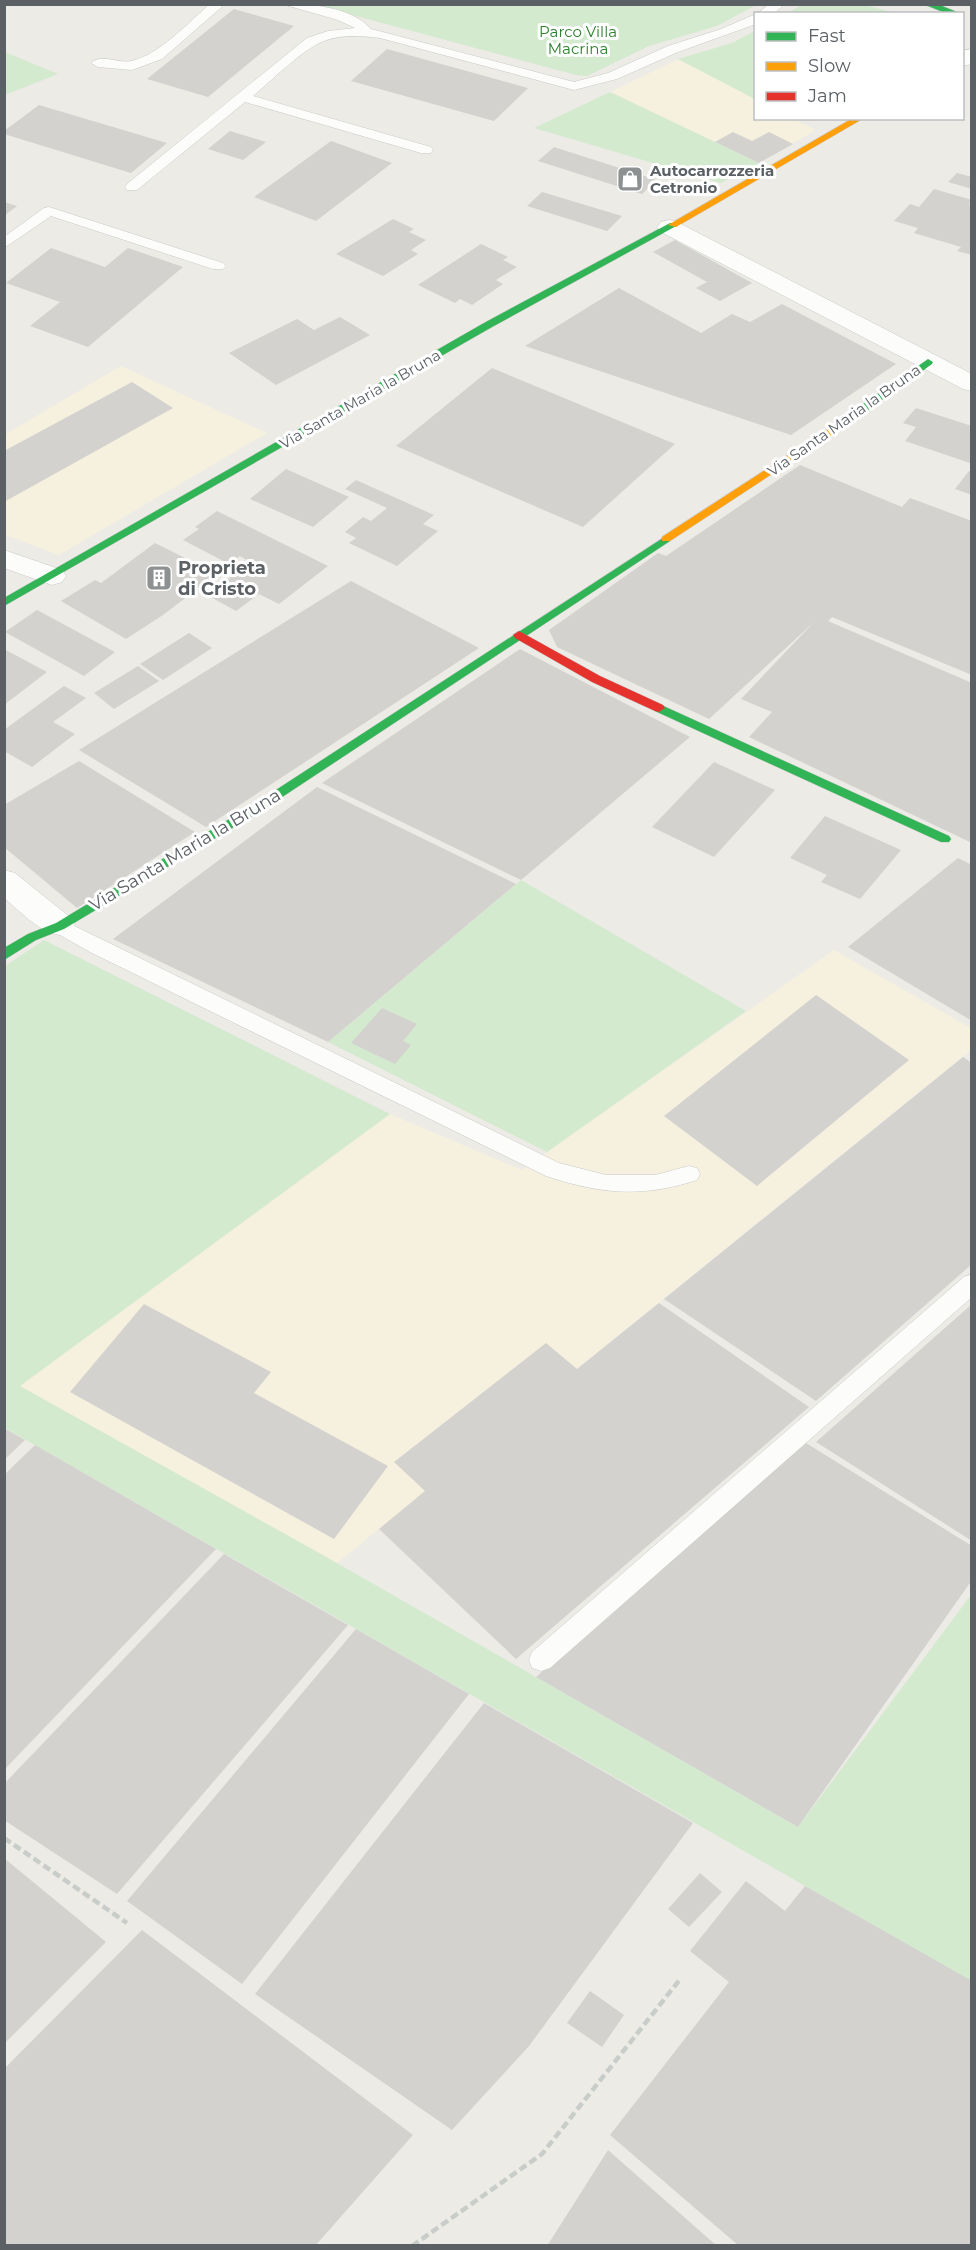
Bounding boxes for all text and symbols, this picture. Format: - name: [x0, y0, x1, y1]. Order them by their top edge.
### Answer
- legend: [754, 12, 964, 120]
- park label: Parco Villa Macrina: [539, 22, 617, 58]
- text: Fast: [808, 25, 846, 47]
- text: Slow: [808, 55, 851, 77]
- text: Jam: [807, 85, 847, 107]
- place label: Autocarrozzeria Cetronio: [649, 161, 774, 197]
- shop icon: Autocarrozzeria Cetronio: [615, 164, 645, 194]
- street label: Via Santa Maria la Bruna: [276, 345, 444, 453]
- street label: Via Santa Maria la Bruna: [764, 360, 924, 480]
- place label: Proprieta di Cristo: [178, 557, 266, 600]
- building icon: Proprieta di Cristo: [144, 563, 174, 593]
- street label: Via Santa Maria la Bruna: [85, 784, 285, 916]

